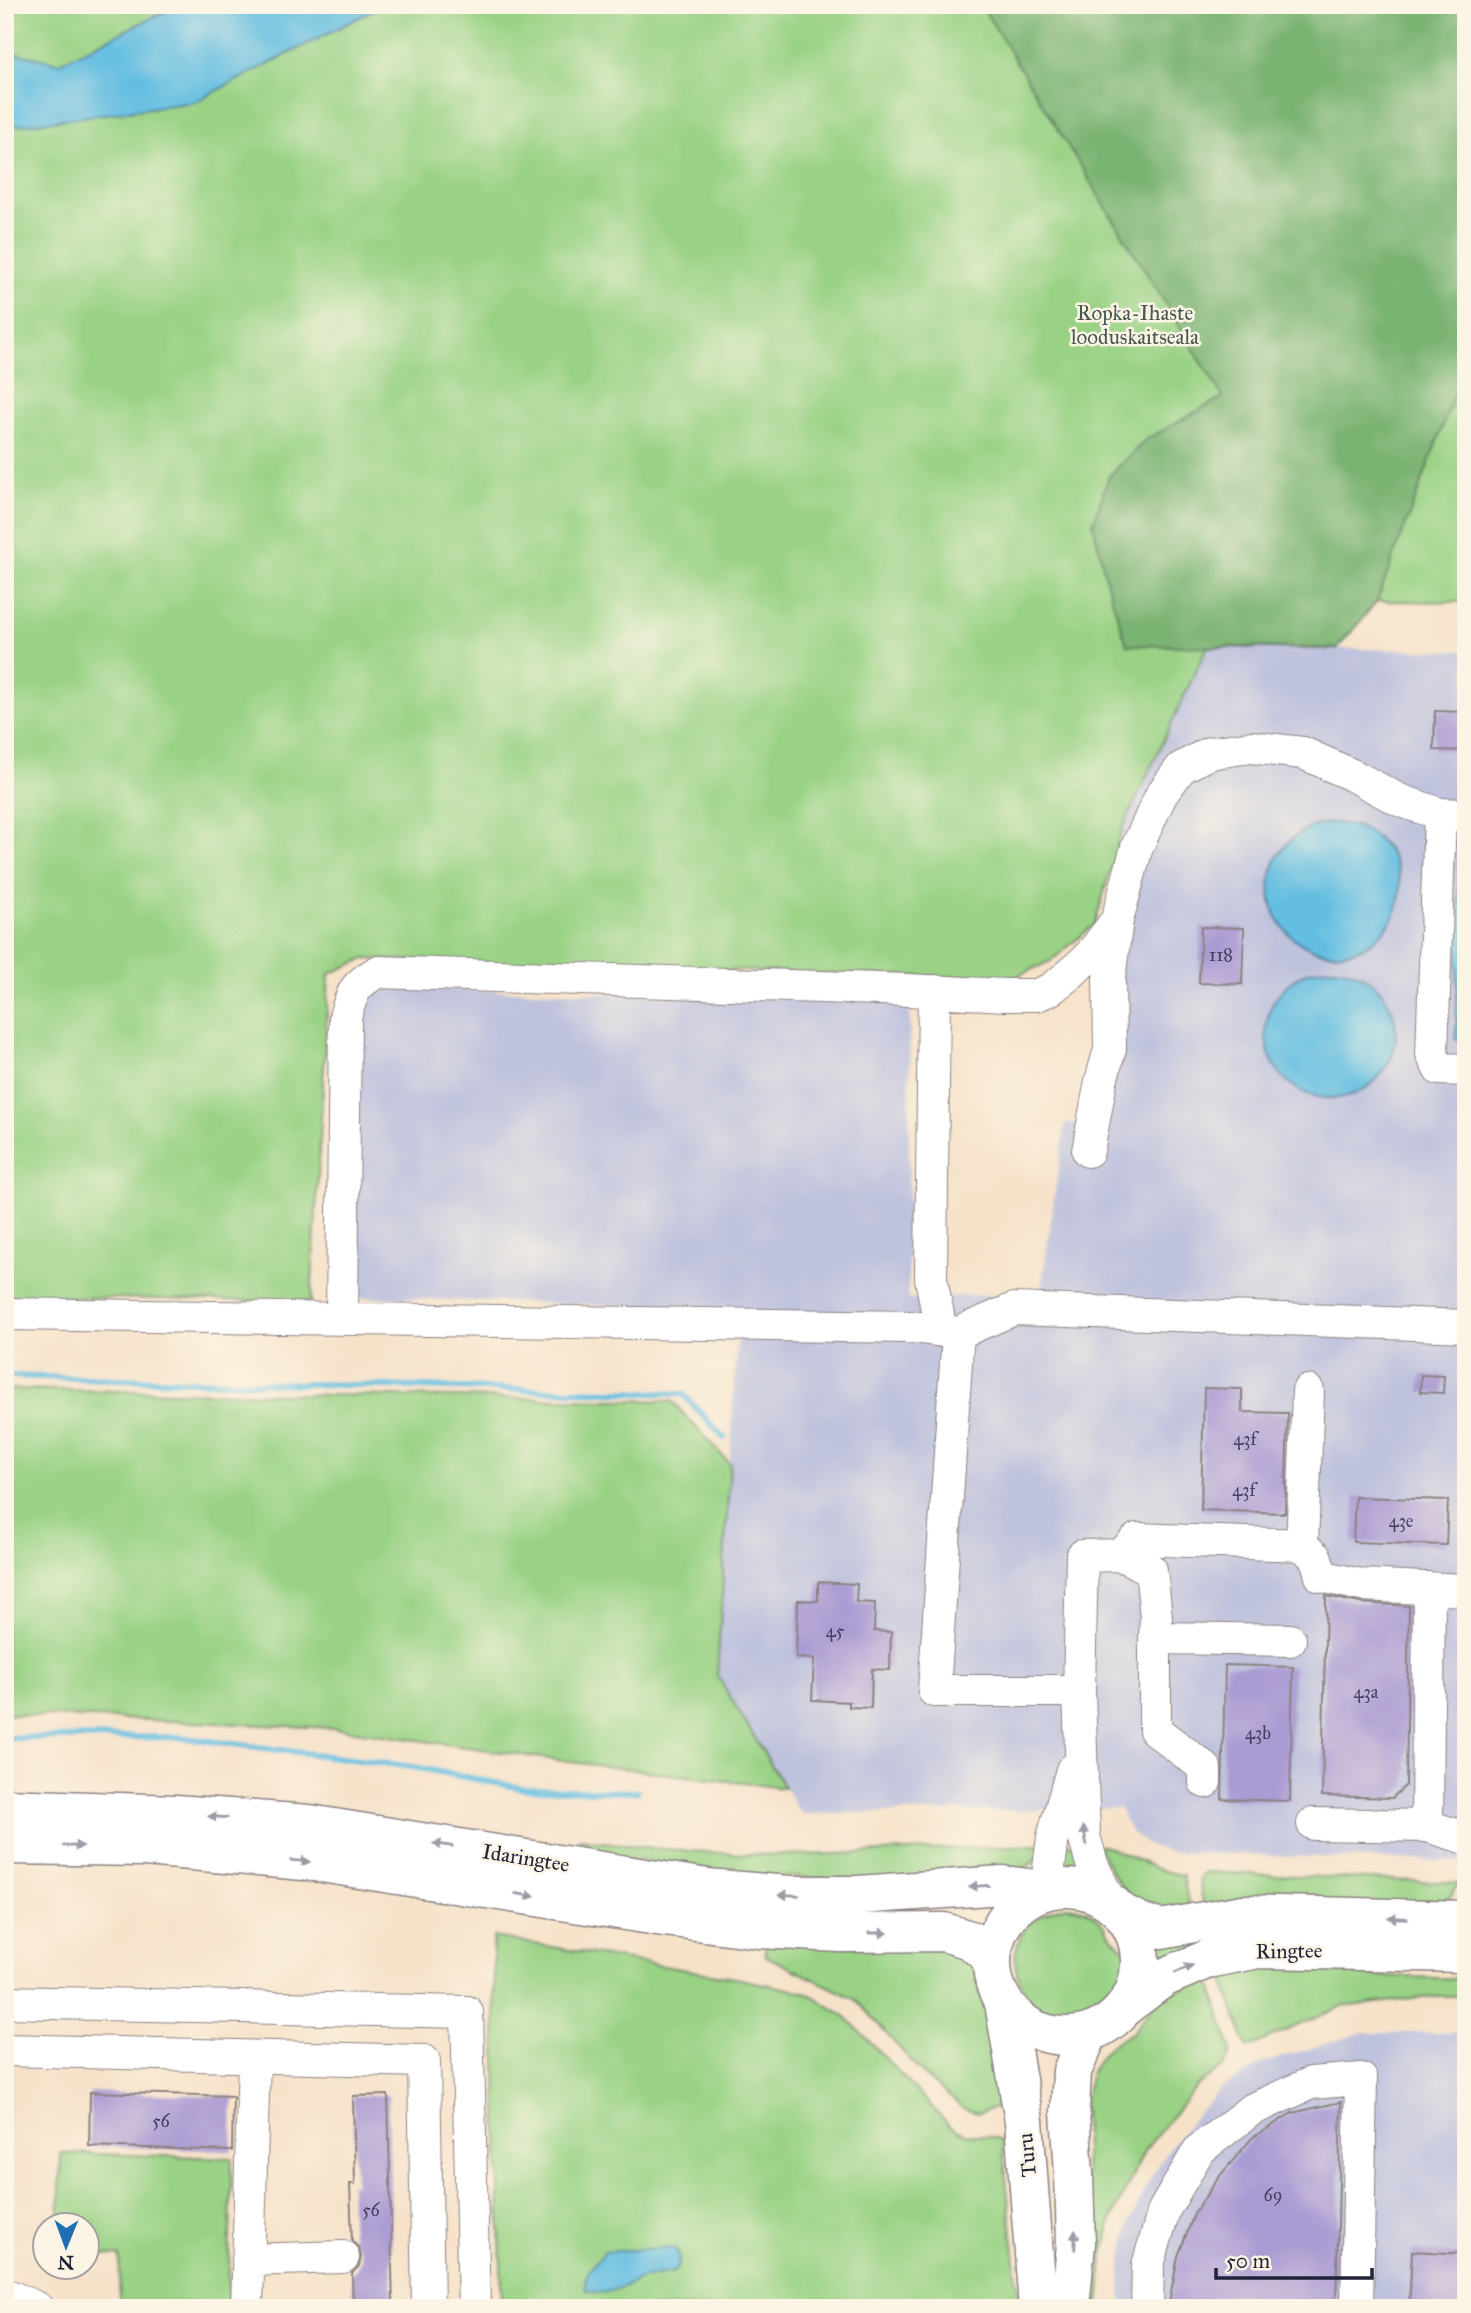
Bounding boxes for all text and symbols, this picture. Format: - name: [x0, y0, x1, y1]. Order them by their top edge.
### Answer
- park label: Ropka-Ihaste looduskaitseala: [1071, 300, 1199, 350]
- house number: 118: [1209, 944, 1233, 966]
- house number: 43f: [1233, 1428, 1260, 1450]
- house number: 43f: [1232, 1479, 1259, 1501]
- house number: 43e: [1389, 1510, 1413, 1532]
- house number: 45: [826, 1620, 845, 1642]
- house number: 43a: [1354, 1681, 1379, 1703]
- house number: 43b: [1245, 1722, 1271, 1744]
- one-way arrow: [206, 1811, 228, 1822]
- one-way arrow: [1080, 1825, 1091, 1847]
- street label: Idaringtee: [481, 1838, 572, 1878]
- one-way arrow: [432, 1839, 454, 1850]
- one-way arrow: [63, 1840, 85, 1852]
- one-way arrow: [290, 1855, 312, 1866]
- one-way arrow: [967, 1881, 989, 1892]
- one-way arrow: [778, 1889, 800, 1900]
- one-way arrow: [514, 1890, 536, 1901]
- one-way arrow: [1386, 1912, 1408, 1924]
- one-way arrow: [867, 1927, 889, 1939]
- street label: Ringtee: [1255, 1937, 1323, 1965]
- one-way arrow: [1174, 1963, 1195, 1974]
- house number: 56: [152, 2110, 171, 2132]
- street label: Turu: [1012, 2132, 1042, 2178]
- house number: 69: [1264, 2184, 1282, 2206]
- house number: 56: [362, 2199, 381, 2221]
- north arrow: [32, 2212, 102, 2282]
- one-way arrow: [1069, 2229, 1081, 2251]
- scale bar: [1216, 2236, 1371, 2280]
- text: 50 m: [1226, 2248, 1271, 2274]
- text: N: [57, 2251, 74, 2274]

